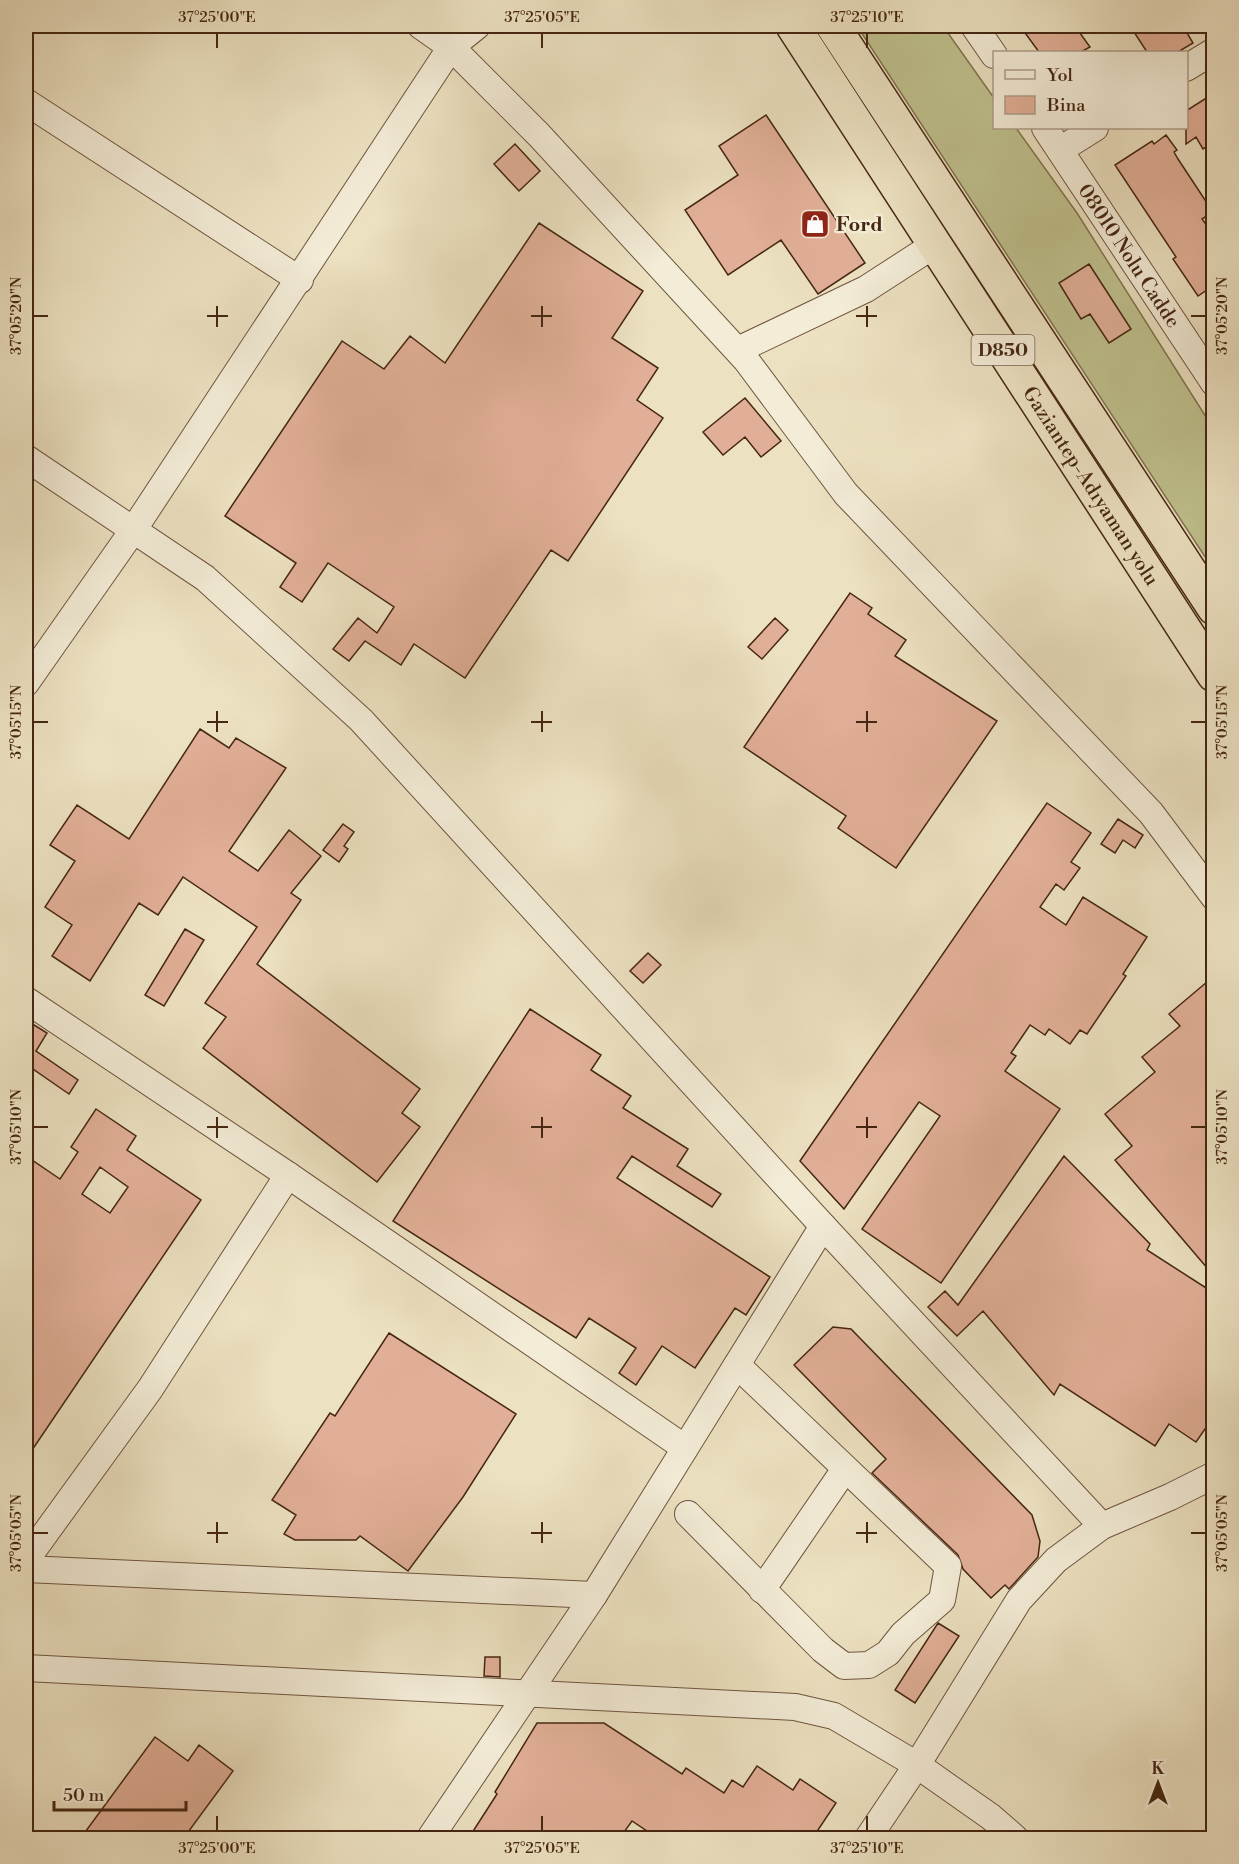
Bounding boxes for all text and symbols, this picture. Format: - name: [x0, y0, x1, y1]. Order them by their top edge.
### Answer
- text: 37°25'00"E: [178, 8, 256, 27]
- text: 37°25'05"E: [504, 8, 580, 27]
- text: 37°25'10"E: [830, 8, 904, 27]
- legend: [993, 51, 1188, 129]
- text: Yol: [1046, 64, 1074, 87]
- text: Bina: [1046, 94, 1086, 117]
- street label: 08010 Nolu Cadde: [1072, 180, 1185, 333]
- shop icon: Ford: [799, 208, 831, 240]
- place label: Ford: [836, 213, 883, 238]
- text: 37°05'20"N: [7, 277, 26, 355]
- text: 37°05'20"N: [1213, 277, 1232, 355]
- road number: D850: [972, 335, 1034, 365]
- street label: Gaziantep-Adıyaman yolu: [1016, 382, 1164, 591]
- text: 37°05'15"N: [7, 685, 26, 759]
- text: 37°05'15"N: [1213, 685, 1232, 759]
- text: 37°05'10"N: [7, 1089, 26, 1165]
- text: 37°05'10"N: [1213, 1089, 1232, 1165]
- text: 37°05'05"N: [7, 1494, 26, 1572]
- text: 37°05'05"N: [1213, 1494, 1232, 1572]
- north arrow: [1128, 1753, 1188, 1813]
- text: K: [1152, 1759, 1166, 1779]
- scale bar: [54, 1774, 186, 1812]
- text: 50 m: [63, 1784, 105, 1807]
- text: 37°25'00"E: [178, 1839, 256, 1858]
- text: 37°25'05"E: [504, 1839, 580, 1858]
- text: 37°25'10"E: [830, 1839, 904, 1858]

